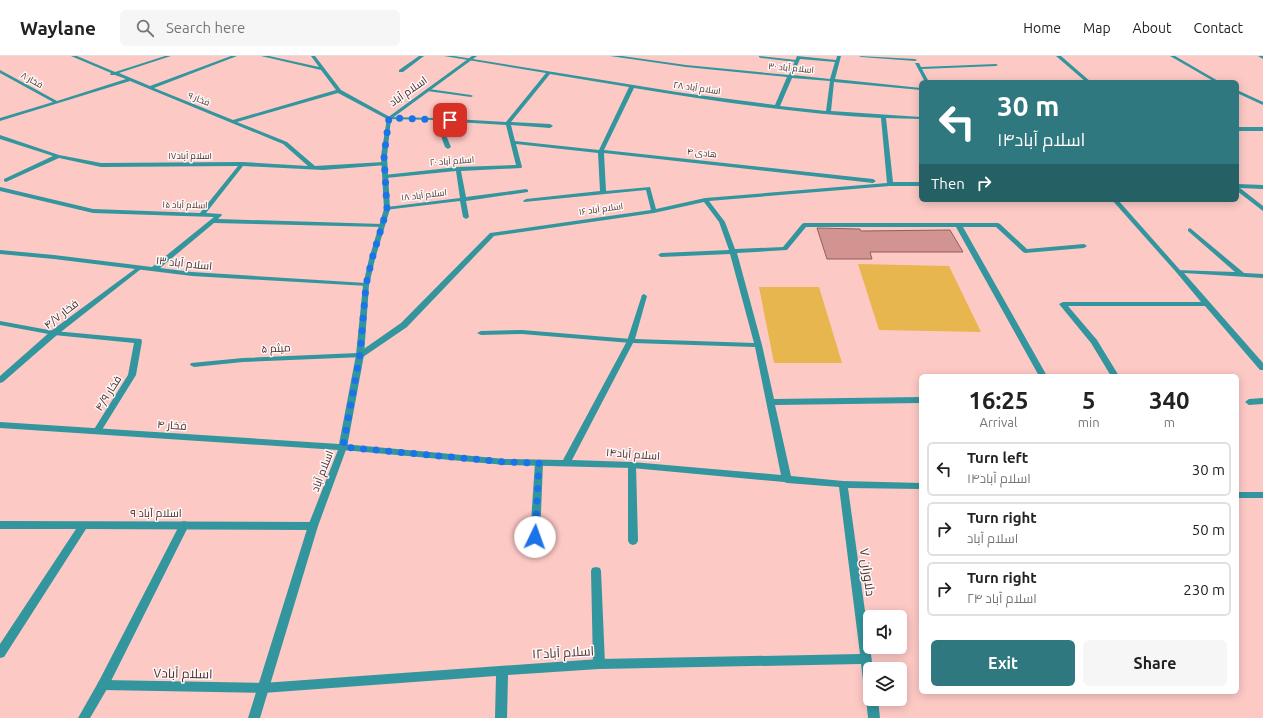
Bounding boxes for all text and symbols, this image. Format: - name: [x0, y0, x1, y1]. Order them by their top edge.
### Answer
- search box: [120, 10, 400, 46]
- text: Waylane: [20, 17, 96, 39]
- icon: search: [134, 17, 156, 39]
- text: Search here: [166, 19, 245, 36]
- text: Home: [1023, 20, 1061, 36]
- text: Map: [1083, 20, 1111, 36]
- text: About: [1133, 20, 1172, 36]
- text: Contact: [1194, 20, 1243, 36]
- street label: اسلام آباد ۳۰: [768, 61, 814, 76]
- street label: فخار ۸: [19, 70, 45, 90]
- street label: اسلام آباد: [387, 74, 430, 110]
- street label: اسلام آباد ۲۸: [672, 80, 721, 97]
- street label: فخار ۹: [187, 90, 211, 108]
- text: 30 m: [997, 90, 1059, 121]
- icon: left: [931, 96, 983, 148]
- pin: [433, 103, 467, 137]
- icon: arrive: [439, 109, 461, 131]
- text: اسلام آباد۱۴: [997, 129, 1085, 149]
- street label: هادی ۴: [686, 146, 718, 160]
- street label: اسلام آباد۱۷: [168, 151, 212, 162]
- street label: اسلام آباد ۲۰: [429, 154, 475, 169]
- icon: right: [973, 172, 995, 194]
- text: Then: [931, 175, 965, 192]
- street label: اسلام آباد ۱۸: [401, 187, 448, 204]
- street label: اسلام آباد ۱۵: [162, 200, 208, 211]
- street label: اسلام آباد ۱۶: [578, 201, 624, 218]
- street label: اسلام آباد ۱۳: [155, 254, 213, 274]
- street label: فخار ۴/۷: [41, 297, 81, 332]
- street label: میثم ۵: [261, 341, 291, 357]
- street label: فخار ۴/۹: [93, 373, 124, 413]
- text: 16:25: [968, 387, 1028, 414]
- text: 5: [1082, 387, 1095, 414]
- text: 340: [1149, 387, 1190, 414]
- text: Arrival: [979, 415, 1017, 429]
- text: min: [1078, 415, 1100, 429]
- text: m: [1164, 415, 1175, 429]
- street label: فخار ۴: [157, 418, 187, 433]
- street label: اسلام آباد۱۴: [606, 446, 660, 464]
- street label: اسلام آباد: [309, 449, 337, 494]
- text: Turn left: [967, 449, 1028, 466]
- icon: left: [933, 458, 955, 480]
- text: 30 m: [1192, 461, 1225, 478]
- text: اسلام آباد۱۴: [967, 471, 1031, 485]
- street label: اسلام آباد ۹: [130, 507, 182, 521]
- text: Turn right: [967, 509, 1037, 526]
- position arrow: [514, 516, 556, 558]
- icon: right: [933, 518, 955, 540]
- text: 50 m: [1192, 521, 1225, 538]
- text: اسلام آباد: [967, 531, 1018, 545]
- street label: دلاوران ۷: [857, 547, 878, 597]
- text: Turn right: [967, 569, 1037, 586]
- icon: right: [933, 578, 955, 600]
- text: 230 m: [1183, 581, 1225, 598]
- text: اسلام آباد ۲۴: [967, 591, 1037, 605]
- map controls: [863, 610, 907, 706]
- button: sound: [863, 610, 907, 654]
- button: Exit: [931, 640, 1075, 686]
- button: Share: [1083, 640, 1227, 686]
- street label: اسلام آباد۱۲: [532, 643, 595, 664]
- button: layers: [863, 662, 907, 706]
- street label: اسلام آباد۷: [153, 665, 213, 684]

